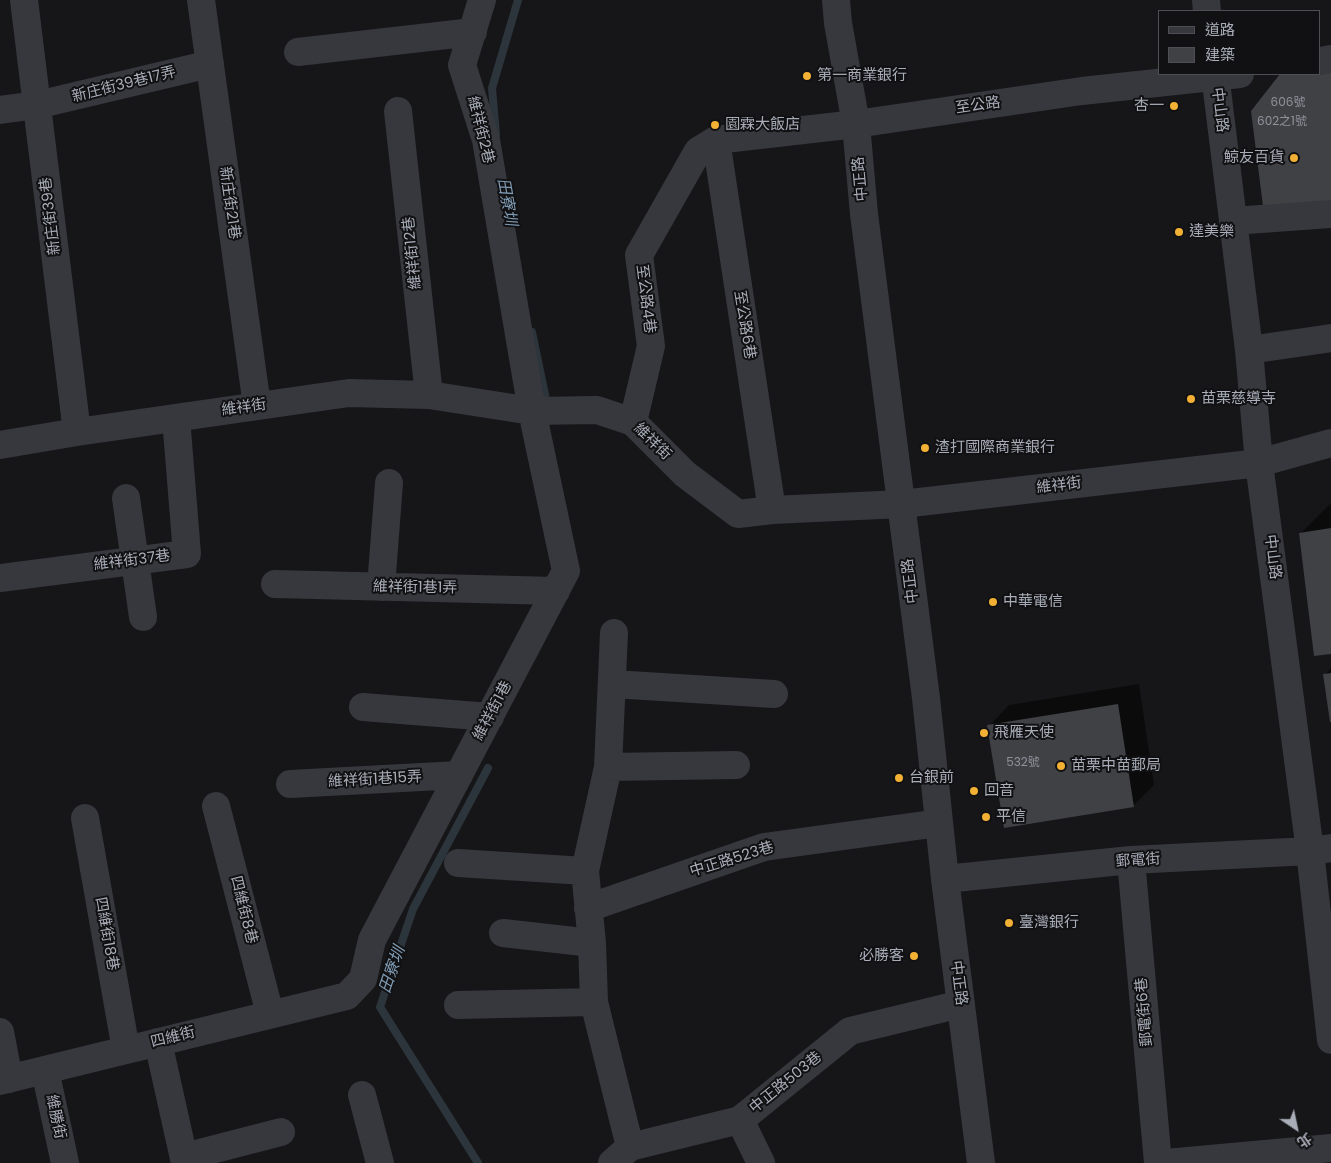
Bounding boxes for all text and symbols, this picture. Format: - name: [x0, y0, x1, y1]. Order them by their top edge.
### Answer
- legend: [1158, 10, 1321, 75]
- text: 道路: [1205, 19, 1235, 40]
- text: 建築: [1205, 44, 1235, 65]
- street label: 新庄街39巷17弄: [70, 63, 178, 107]
- place label: 第一商業銀行: [817, 67, 907, 85]
- marker: 第一商業銀行: [801, 70, 813, 82]
- street label: 中山路: [1207, 87, 1231, 133]
- street label: 至公路: [954, 94, 1002, 118]
- street label: 維祥街2巷: [463, 95, 497, 165]
- house number: 606號: [1271, 96, 1305, 110]
- place label: 杏一: [1134, 97, 1164, 115]
- marker: 杏一: [1168, 100, 1180, 112]
- house number: 602之1號: [1257, 115, 1307, 129]
- place label: 園霖大飯店: [725, 116, 800, 134]
- marker: 園霖大飯店: [709, 119, 721, 131]
- place label: 鯨友百貨: [1224, 149, 1284, 167]
- marker: 鯨友百貨: [1288, 152, 1300, 164]
- street label: 中正路: [850, 156, 872, 202]
- street label: 新庄街21巷: [215, 165, 243, 241]
- street label: 新庄街39巷: [37, 176, 65, 256]
- water label: 田寮圳: [492, 177, 520, 227]
- street label: 維祥街12巷: [400, 216, 426, 290]
- place label: 達美樂: [1189, 223, 1234, 241]
- marker: 達美樂: [1173, 226, 1185, 238]
- street label: 至公路4巷: [632, 263, 658, 335]
- street label: 至公路6巷: [730, 289, 758, 361]
- place label: 苗栗慈導寺: [1201, 390, 1276, 408]
- marker: 苗栗慈導寺: [1185, 393, 1197, 405]
- street label: 維祥街: [220, 396, 268, 420]
- street label: 維祥街: [630, 420, 674, 464]
- place label: 渣打國際商業銀行: [935, 439, 1055, 457]
- marker: 渣打國際商業銀行: [919, 442, 931, 454]
- street label: 維祥街: [1036, 474, 1082, 498]
- street label: 中山路: [1260, 534, 1284, 580]
- street label: 維祥街37巷: [93, 547, 171, 575]
- street label: 中正路: [899, 558, 923, 604]
- street label: 維祥街1巷1弄: [373, 578, 457, 598]
- place label: 中華電信: [1003, 593, 1063, 611]
- marker: 中華電信: [987, 596, 999, 608]
- street label: 維祥街1巷: [470, 678, 516, 744]
- place label: 飛雁天使: [994, 724, 1054, 742]
- marker: 飛雁天使: [978, 727, 990, 739]
- house number: 532號: [1006, 756, 1040, 770]
- place label: 苗栗中苗郵局: [1071, 757, 1161, 775]
- marker: 苗栗中苗郵局: [1055, 760, 1067, 772]
- street label: 維祥街1巷15弄: [328, 769, 422, 791]
- place label: 台銀前: [909, 769, 954, 787]
- marker: 台銀前: [893, 772, 905, 784]
- place label: 回音: [984, 782, 1014, 800]
- marker: 回音: [968, 785, 980, 797]
- place label: 平信: [996, 808, 1026, 826]
- marker: 平信: [980, 811, 992, 823]
- street label: 中正路523巷: [688, 839, 776, 881]
- street label: 郵電街: [1115, 850, 1161, 872]
- street label: 四維街8巷: [226, 874, 260, 946]
- street label: 四維街18巷: [91, 896, 121, 972]
- place label: 臺灣銀行: [1019, 914, 1079, 932]
- marker: 臺灣銀行: [1003, 917, 1015, 929]
- water label: 田寮圳: [376, 944, 410, 996]
- place label: 必勝客: [859, 947, 904, 965]
- marker: 必勝客: [908, 950, 920, 962]
- street label: 中正路: [946, 960, 970, 1006]
- street label: 郵電街6巷: [1133, 977, 1157, 1047]
- street label: 四維街: [149, 1024, 197, 1052]
- street label: 中正路503巷: [746, 1048, 826, 1118]
- street label: 維勝街: [42, 1093, 68, 1141]
- north arrow: [1271, 1103, 1321, 1153]
- text: 北: [1293, 1128, 1316, 1153]

